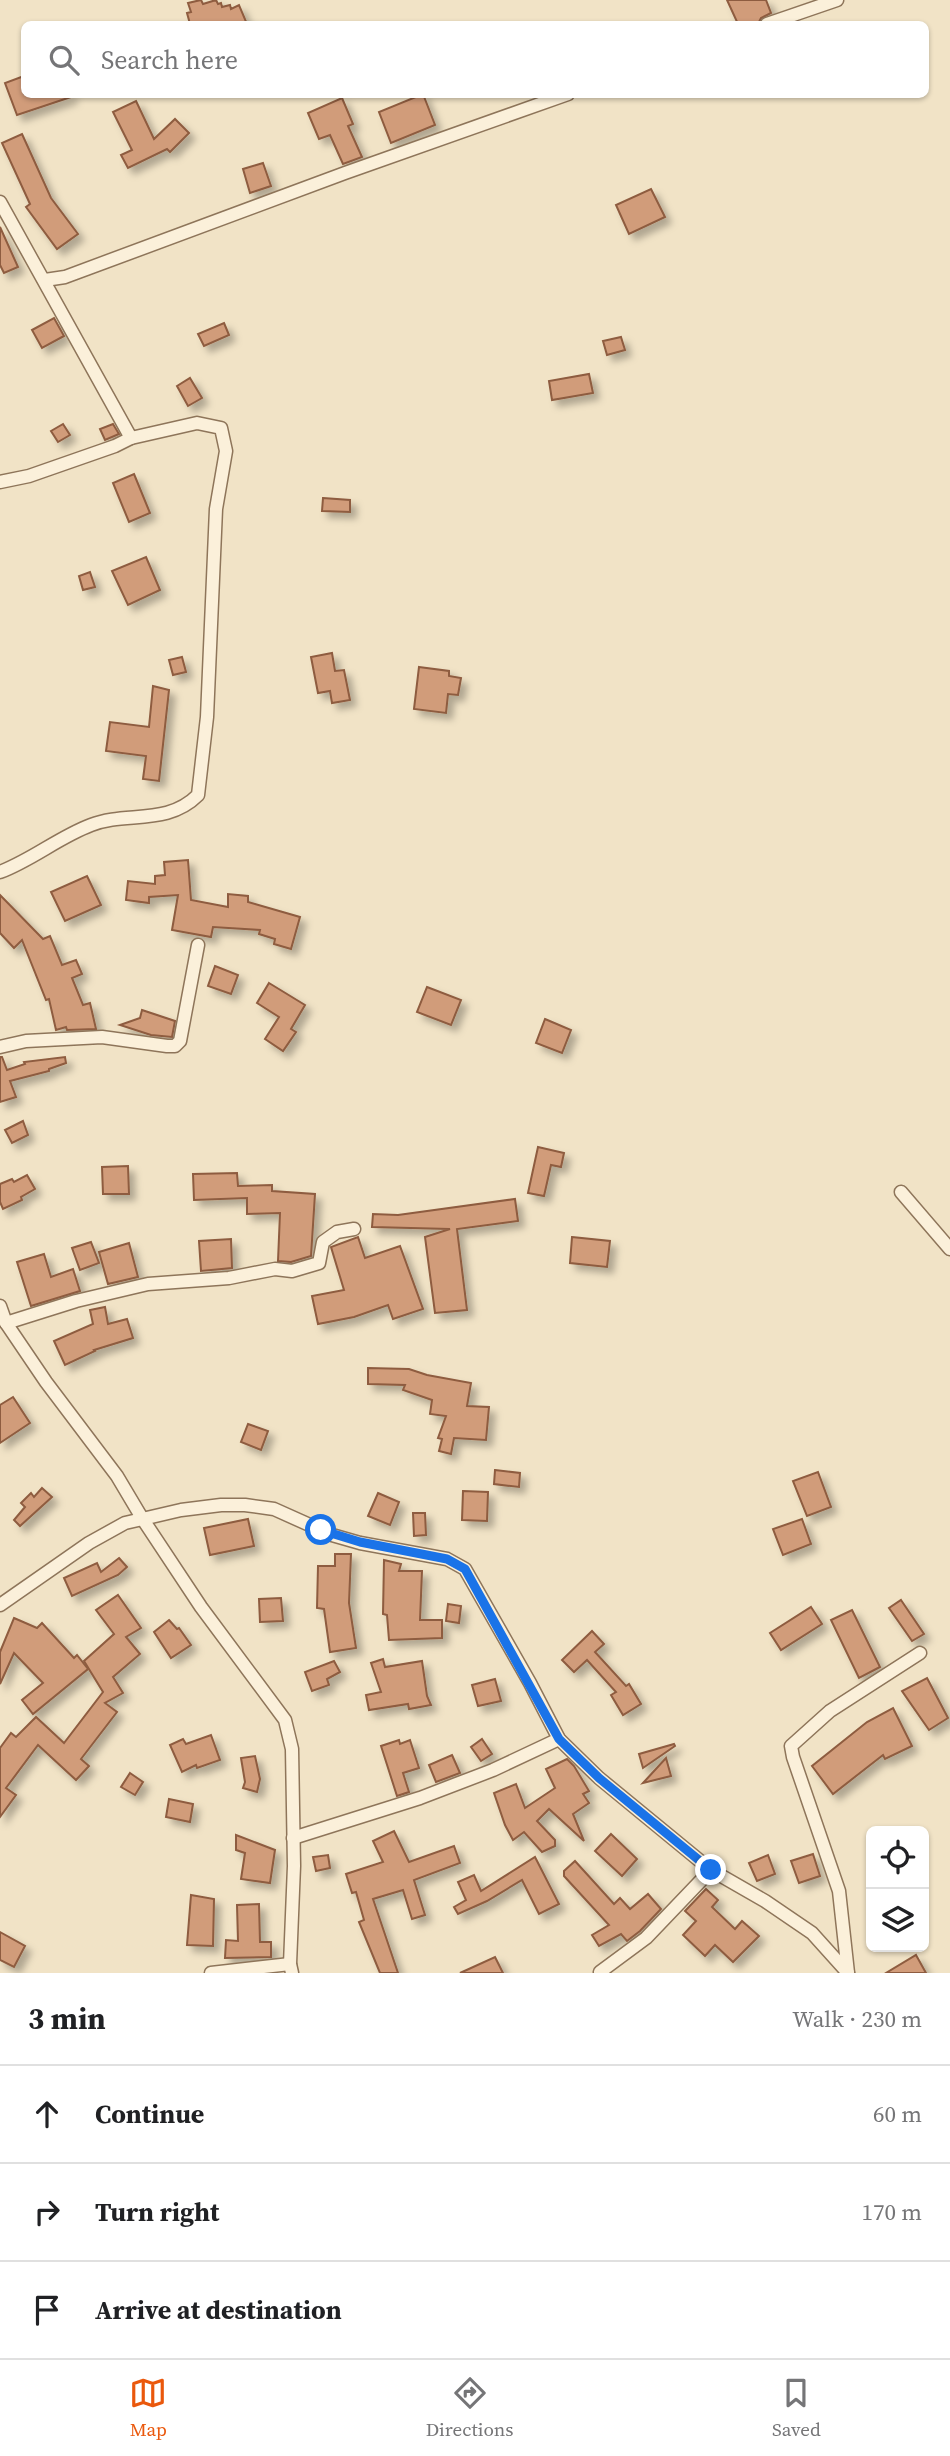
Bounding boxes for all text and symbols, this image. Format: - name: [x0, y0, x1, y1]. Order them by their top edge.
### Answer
- search box: [21, 21, 929, 98]
- icon: search: [45, 41, 83, 79]
- text: Search here: [101, 42, 238, 78]
- route start: [305, 1514, 336, 1545]
- map controls: [866, 1826, 929, 1952]
- button: locate: [866, 1826, 929, 1889]
- route end: [695, 1854, 726, 1885]
- button: layers: [866, 1889, 929, 1952]
- text: 3 min: [28, 1998, 106, 2039]
- text: Walk · 230 m: [792, 2003, 922, 2035]
- icon: ahead: [28, 2095, 66, 2133]
- text: Continue: [95, 2096, 204, 2132]
- text: 60 m: [873, 2098, 922, 2130]
- icon: right: [28, 2193, 66, 2231]
- text: Turn right: [95, 2194, 219, 2230]
- text: 170 m: [861, 2196, 922, 2228]
- icon: arrive: [28, 2291, 66, 2329]
- text: Arrive at destination: [95, 2292, 342, 2328]
- tab: Map: [129, 2374, 167, 2442]
- tab: Directions: [426, 2374, 514, 2442]
- tab: Saved: [772, 2374, 821, 2442]

